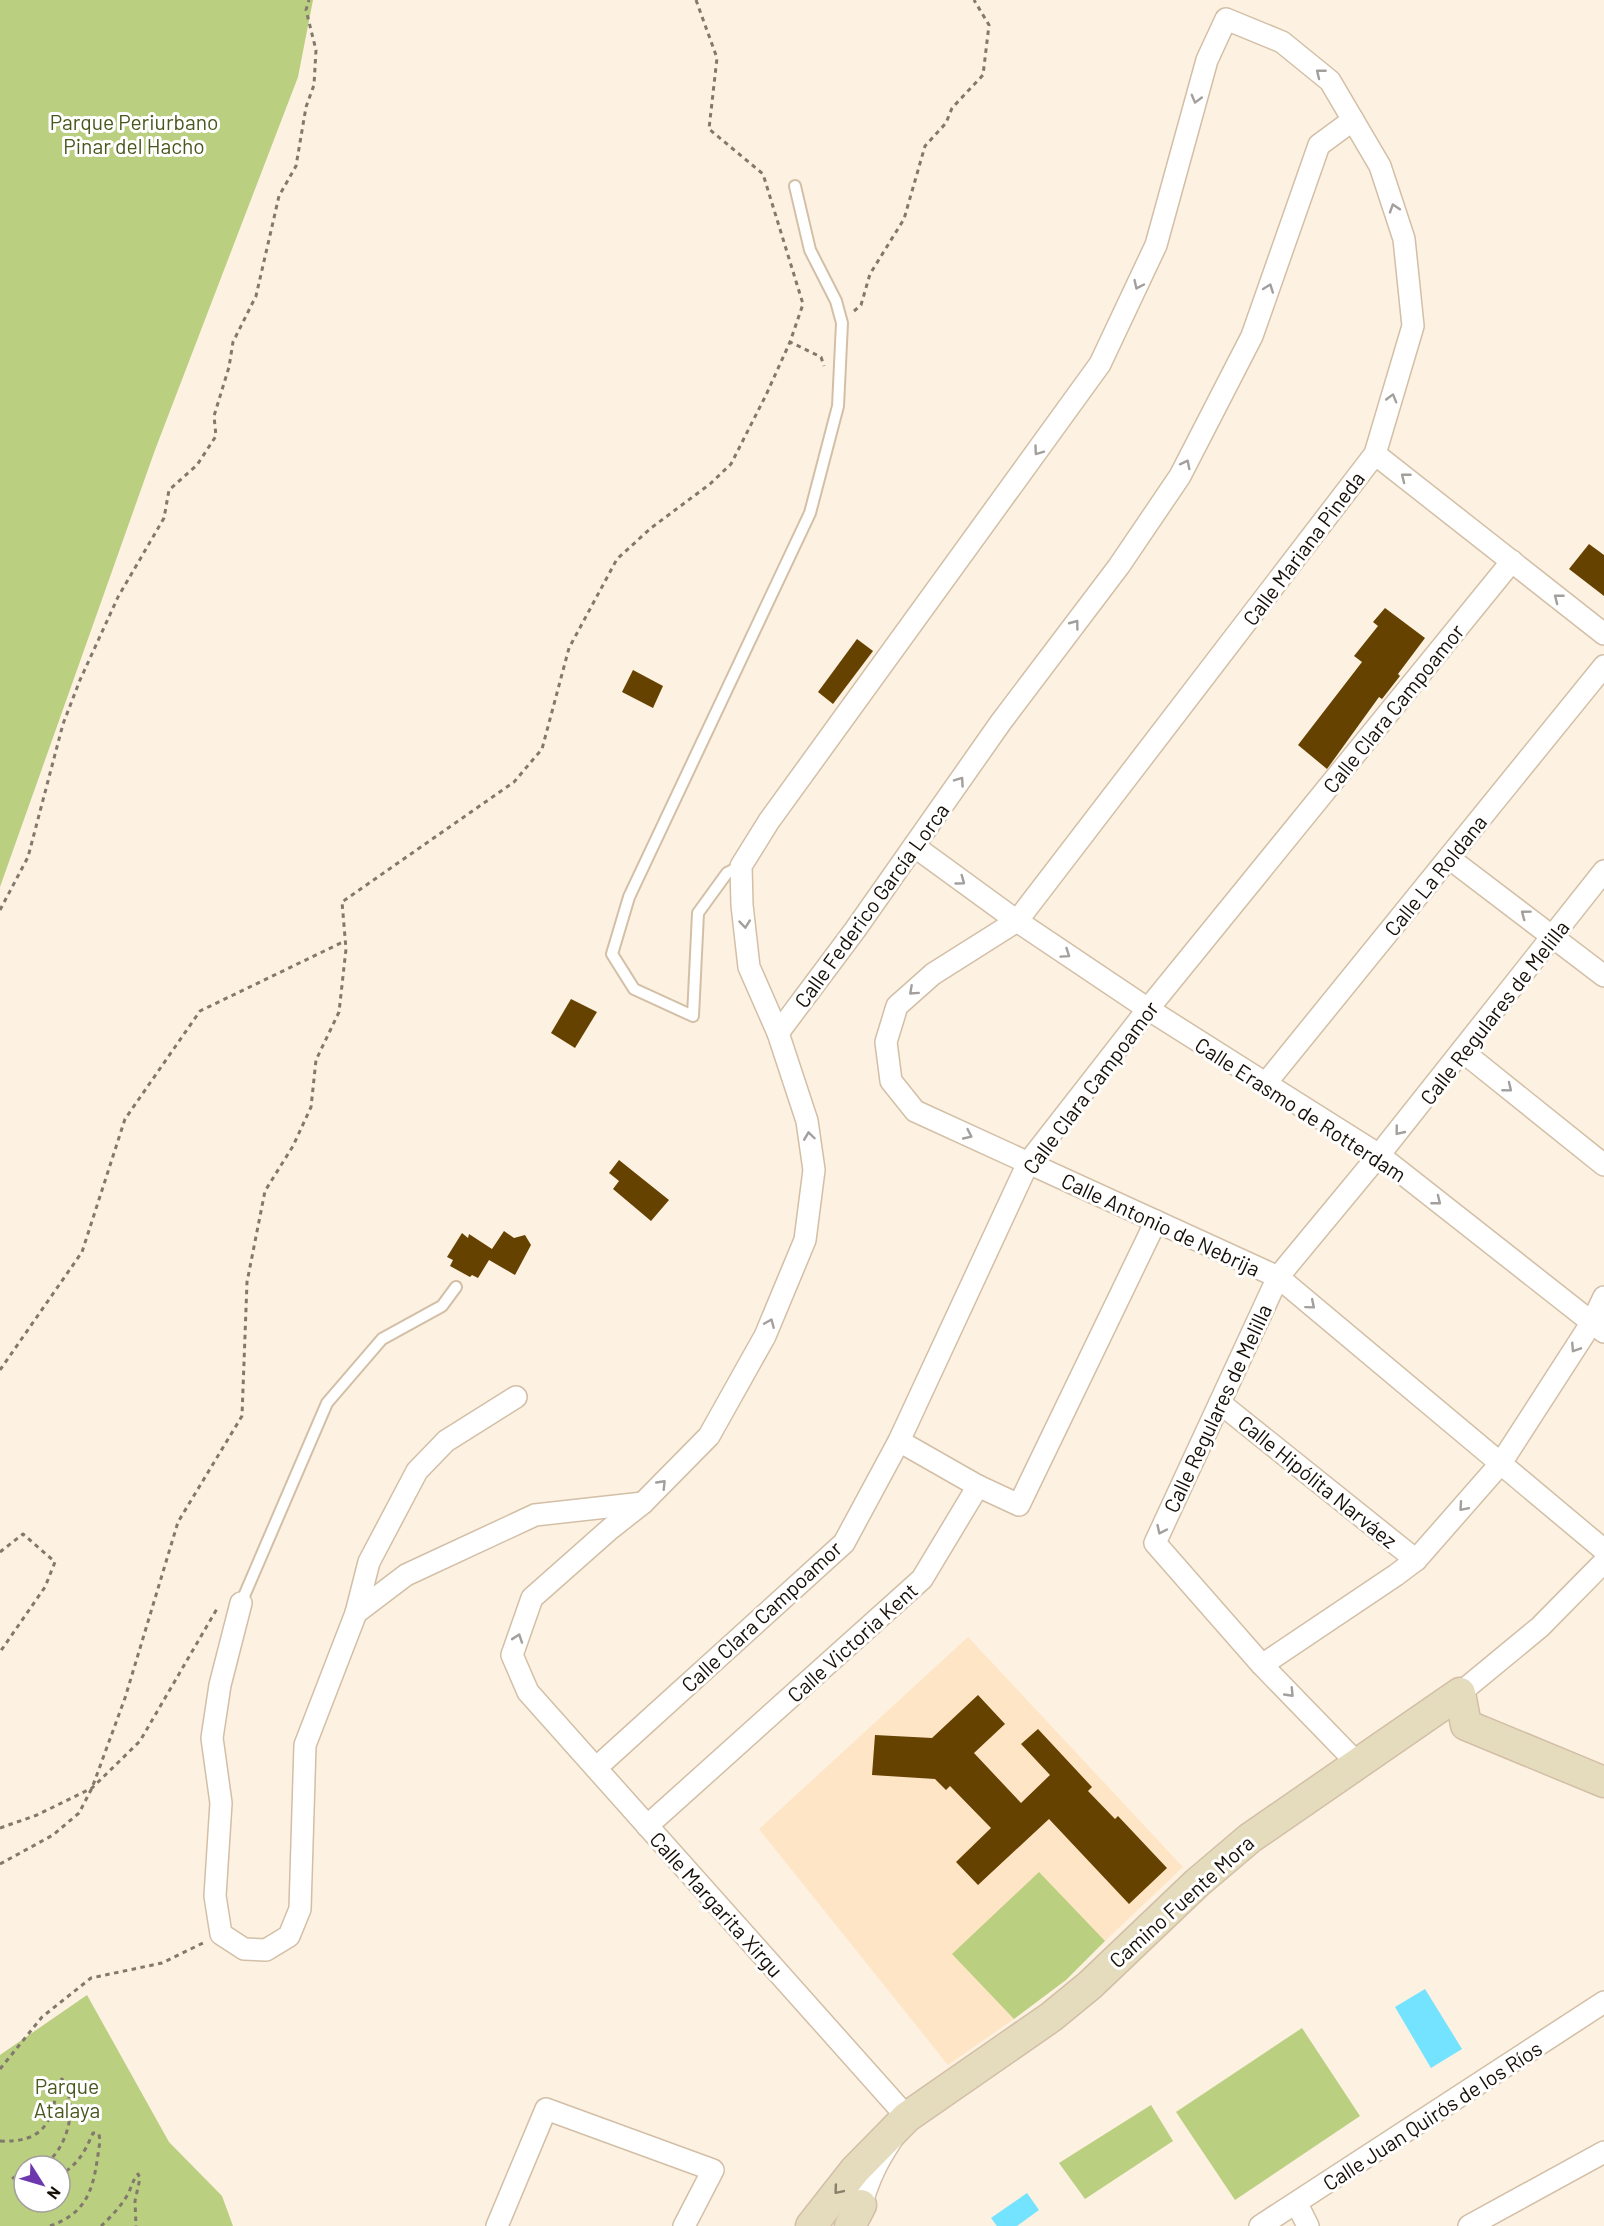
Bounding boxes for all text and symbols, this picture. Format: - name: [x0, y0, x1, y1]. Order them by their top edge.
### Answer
- one-way arrow: [1316, 69, 1327, 80]
- one-way arrow: [1191, 94, 1204, 104]
- park label: Parque Periurbano Pinar del Hacho: [50, 109, 218, 158]
- one-way arrow: [1388, 203, 1401, 214]
- one-way arrow: [1133, 278, 1145, 289]
- one-way arrow: [1262, 283, 1275, 294]
- one-way arrow: [1385, 393, 1398, 403]
- one-way arrow: [1034, 444, 1045, 455]
- one-way arrow: [1179, 459, 1191, 470]
- street label: Calle Mariana Pineda: [1237, 466, 1369, 630]
- one-way arrow: [1400, 474, 1411, 485]
- one-way arrow: [1554, 594, 1565, 605]
- street label: Calle Clara Campoamor: [1317, 618, 1469, 797]
- one-way arrow: [1068, 620, 1079, 631]
- one-way arrow: [953, 777, 964, 788]
- street label: Calle Federico García Lorca: [788, 798, 954, 1012]
- street label: Calle La Roldana: [1379, 809, 1491, 941]
- one-way arrow: [955, 873, 966, 884]
- one-way arrow: [1520, 910, 1531, 921]
- street label: Calle Regulares de Melilla: [1414, 915, 1574, 1109]
- one-way arrow: [738, 920, 750, 929]
- one-way arrow: [1059, 947, 1070, 958]
- one-way arrow: [909, 984, 920, 995]
- street label: Calle Clara Campoamor: [1017, 995, 1163, 1178]
- street label: Calle Erasmo de Rotterdam: [1191, 1031, 1411, 1187]
- one-way arrow: [1501, 1081, 1512, 1092]
- one-way arrow: [1395, 1124, 1406, 1135]
- one-way arrow: [962, 1128, 973, 1140]
- one-way arrow: [804, 1132, 816, 1141]
- street label: Calle Antonio de Nebrija: [1058, 1167, 1264, 1281]
- one-way arrow: [1431, 1194, 1442, 1205]
- one-way arrow: [1304, 1298, 1315, 1309]
- street label: Calle Regulares de Melilla: [1158, 1300, 1276, 1516]
- one-way arrow: [763, 1319, 775, 1330]
- one-way arrow: [1571, 1342, 1583, 1352]
- street label: Calle Hipólita Narváez: [1234, 1409, 1402, 1553]
- one-way arrow: [655, 1480, 666, 1490]
- one-way arrow: [1459, 1500, 1470, 1511]
- one-way arrow: [1156, 1524, 1168, 1535]
- street label: Calle Clara Campoamor: [676, 1535, 847, 1697]
- street label: Calle Victoria Kent: [782, 1577, 922, 1707]
- one-way arrow: [510, 1633, 523, 1644]
- one-way arrow: [1282, 1686, 1293, 1697]
- street label: Calle Margarita Xirgu: [645, 1826, 789, 1982]
- street label: Camino Fuente Mora: [1104, 1830, 1258, 1972]
- street label: Calle Juan Quirós de los Ríos: [1318, 2035, 1546, 2195]
- park label: Parque Atalaya: [34, 2073, 100, 2122]
- north arrow: [12, 2154, 72, 2214]
- text: N: [44, 2183, 65, 2203]
- one-way arrow: [834, 2183, 845, 2194]

